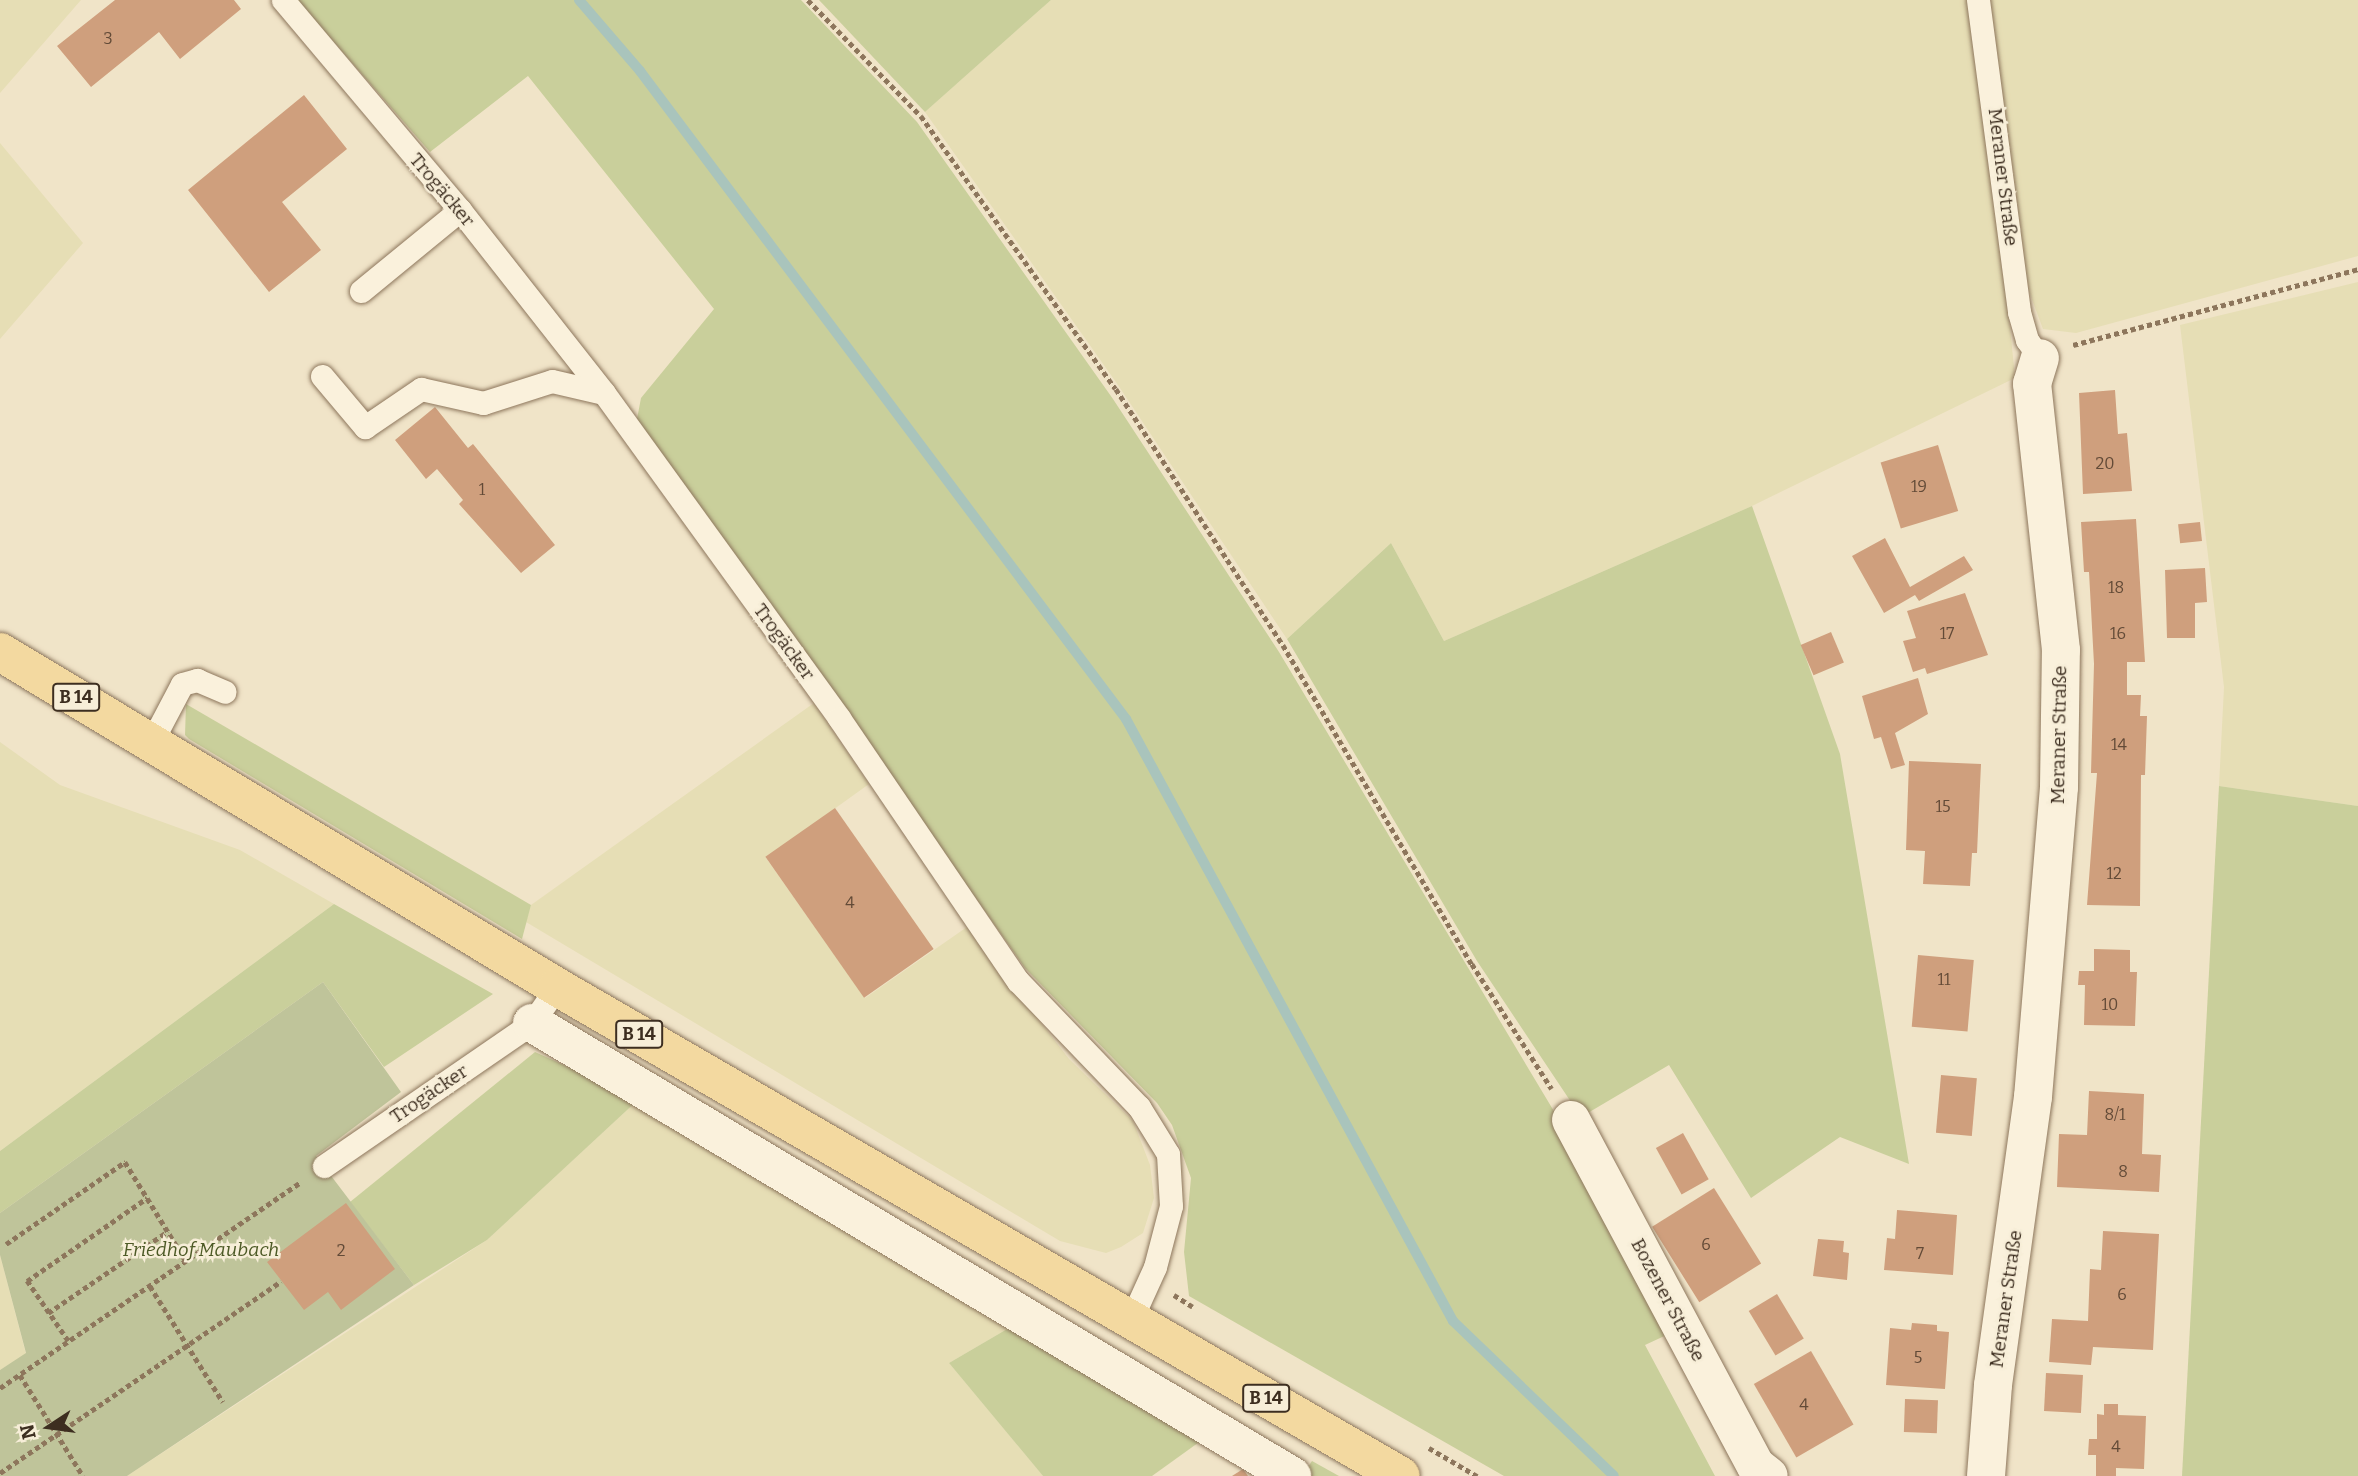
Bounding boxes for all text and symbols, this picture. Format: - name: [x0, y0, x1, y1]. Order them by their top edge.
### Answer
- house number: 3: [103, 29, 113, 49]
- street label: Meraner Straße: [1983, 107, 2023, 247]
- street label: Trogäcker: [405, 149, 479, 231]
- house number: 20: [2096, 454, 2114, 474]
- house number: 19: [1911, 477, 1927, 497]
- house number: 1: [479, 480, 485, 500]
- house number: 18: [2108, 578, 2124, 598]
- street label: Trogäcker: [749, 599, 819, 685]
- house number: 17: [1940, 624, 1954, 644]
- house number: 16: [2110, 624, 2126, 644]
- street label: Meraner Straße: [2046, 666, 2072, 804]
- road number: B 14: [52, 682, 100, 712]
- house number: 14: [2111, 735, 2127, 755]
- house number: 15: [1935, 797, 1951, 817]
- house number: 12: [2106, 864, 2122, 884]
- house number: 4: [845, 893, 855, 913]
- house number: 11: [1938, 970, 1950, 990]
- house number: 10: [2102, 995, 2118, 1015]
- road number: B 14: [614, 1020, 664, 1049]
- street label: Trogäcker: [386, 1060, 472, 1128]
- house number: 8/1: [2104, 1105, 2126, 1125]
- house number: 8: [2118, 1162, 2128, 1182]
- street label: Meraner Straße: [1985, 1229, 2027, 1369]
- street label: Bozener Straße: [1626, 1235, 1710, 1365]
- house number: 6: [1701, 1235, 1711, 1255]
- park label: Friedhof Maubach: [123, 1239, 279, 1261]
- house number: 2: [337, 1241, 345, 1261]
- house number: 7: [1916, 1244, 1924, 1264]
- house number: 6: [2117, 1285, 2127, 1305]
- house number: 5: [1914, 1348, 1922, 1368]
- road number: B 14: [1242, 1384, 1290, 1413]
- north arrow: [14, 1392, 84, 1462]
- house number: 4: [1799, 1395, 1809, 1415]
- text: N: [15, 1422, 41, 1442]
- house number: 4: [2111, 1437, 2121, 1457]

